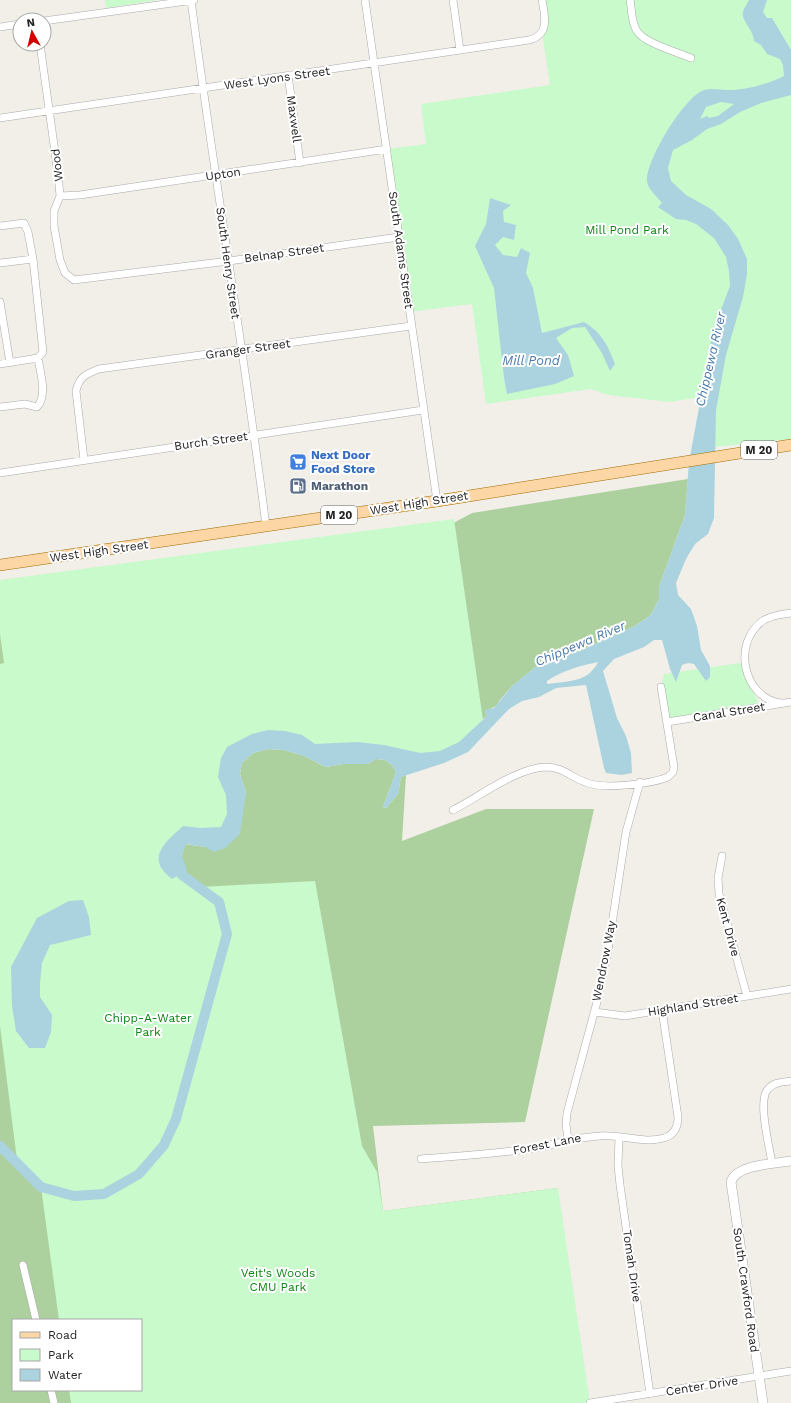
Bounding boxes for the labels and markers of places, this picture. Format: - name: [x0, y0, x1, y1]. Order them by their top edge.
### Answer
- place label: Next Door Food Store: [311, 448, 375, 476]
- supermarket icon: Next Door Food Store: [288, 452, 308, 472]
- fuel station icon: Marathon: [288, 476, 308, 496]
- place label: Marathon: [311, 479, 368, 493]

